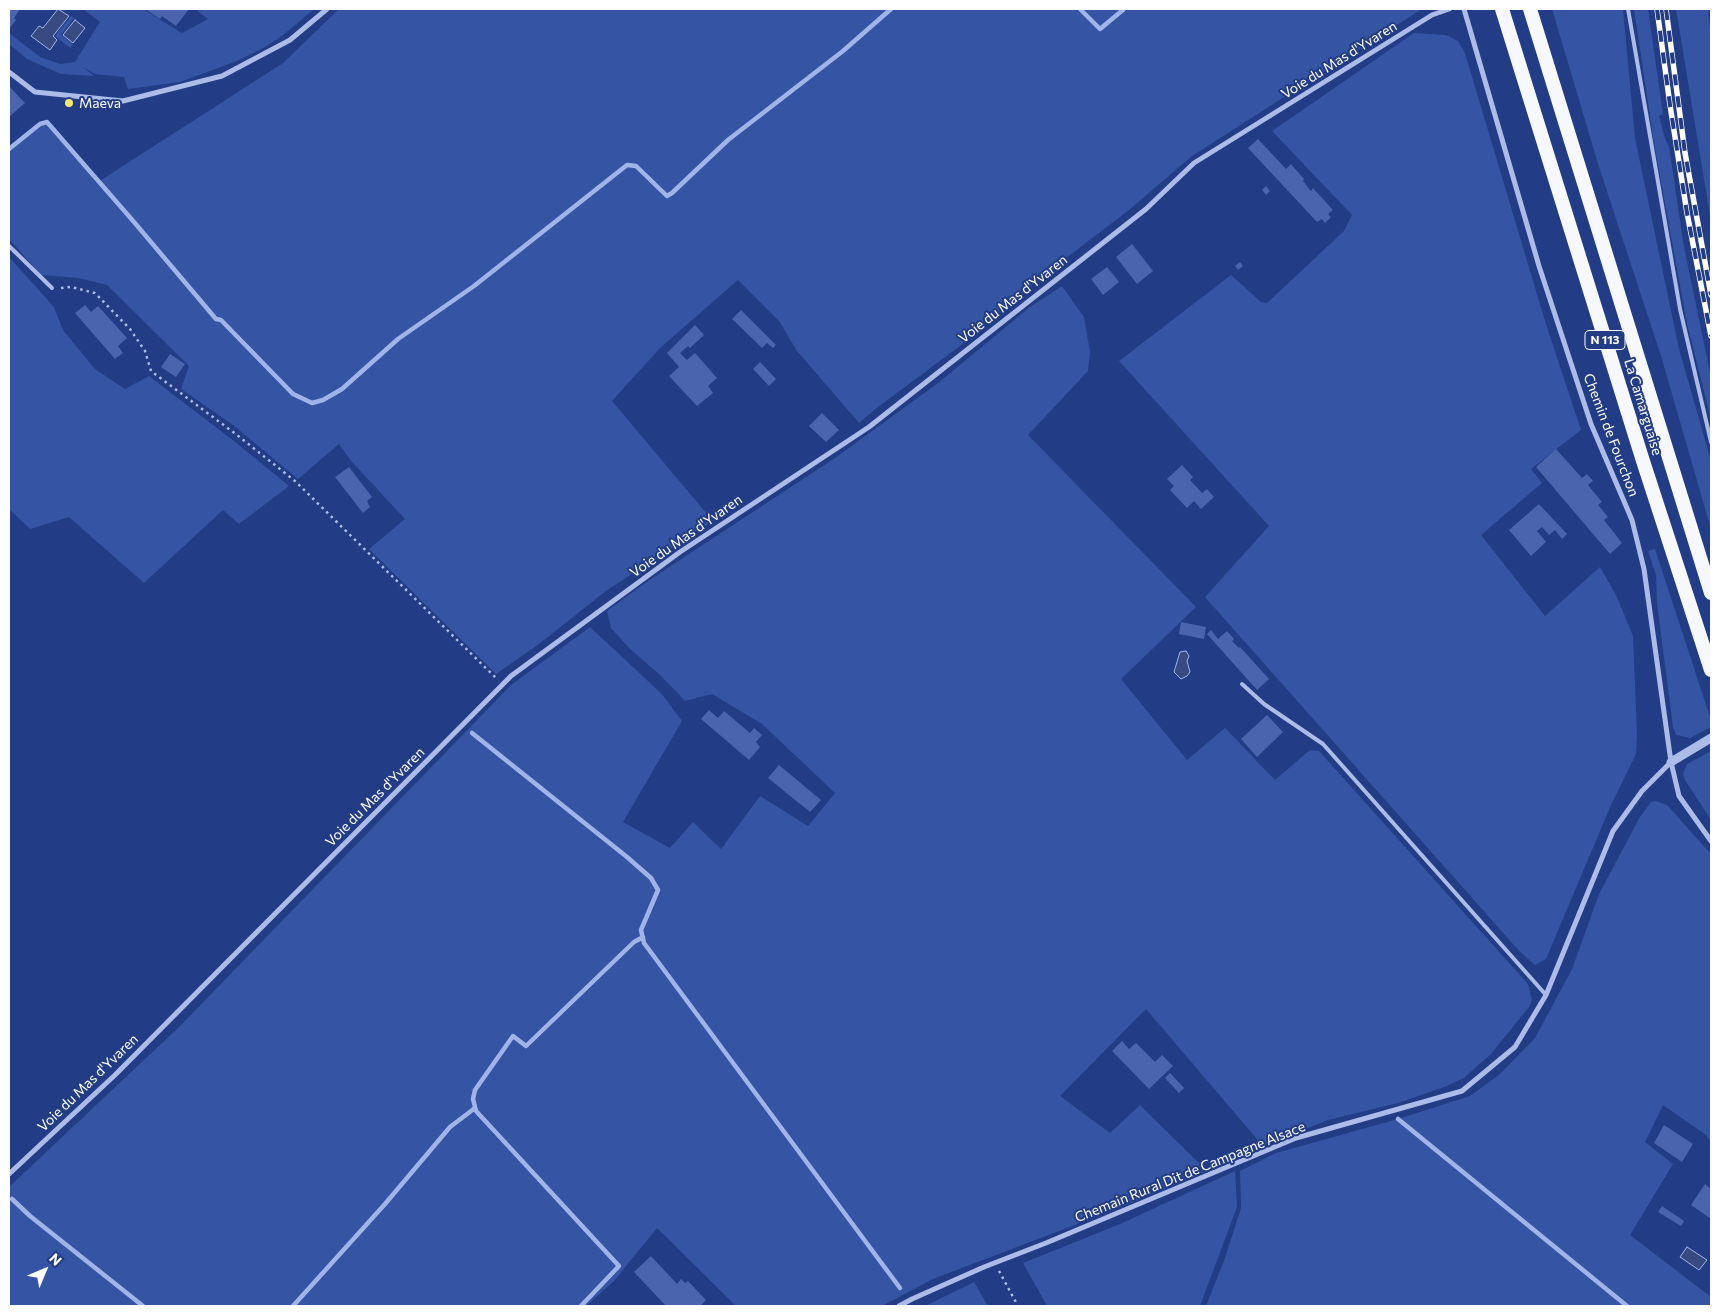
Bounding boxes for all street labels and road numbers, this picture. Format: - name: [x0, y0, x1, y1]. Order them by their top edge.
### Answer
- street label: Voie du Mas d'Yvaren: [1278, 18, 1400, 102]
- street label: Voie du Mas d'Yvaren: [955, 251, 1071, 347]
- road number: N 113: [1585, 330, 1625, 350]
- street label: La Camarguaise: [1620, 357, 1666, 457]
- street label: Chemin de Fourchon: [1580, 371, 1642, 499]
- street label: Voie du Mas d'Yvaren: [627, 491, 745, 581]
- street label: Voie du Mas d'Yvaren: [322, 744, 428, 850]
- street label: Voie du Mas d'Yvaren: [34, 1031, 142, 1135]
- street label: Chemain Rural Dit de Campagne Alsace: [1072, 1118, 1308, 1226]

